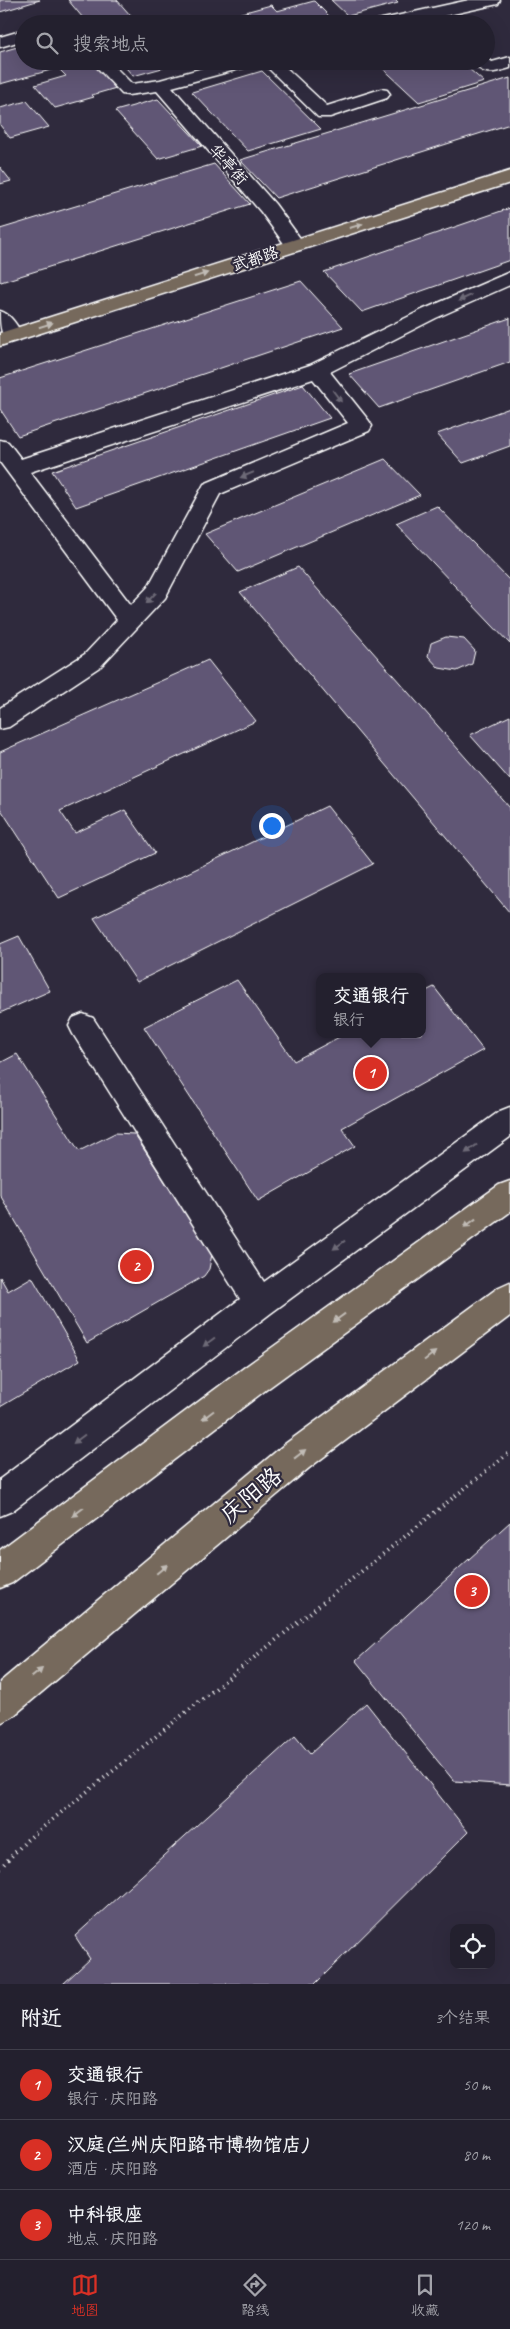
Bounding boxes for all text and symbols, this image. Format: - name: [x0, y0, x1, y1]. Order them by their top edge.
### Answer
- search box: [15, 15, 495, 70]
- icon: search: [33, 29, 61, 57]
- text: 搜索地点: [73, 32, 149, 56]
- street label: 华亭街: [205, 140, 252, 189]
- one-way arrow: [349, 221, 364, 229]
- street label: 武都路: [229, 242, 281, 276]
- one-way arrow: [194, 271, 209, 279]
- one-way arrow: [458, 294, 472, 302]
- one-way arrow: [39, 320, 54, 328]
- one-way arrow: [332, 389, 343, 402]
- one-way arrow: [239, 471, 254, 479]
- one-way arrow: [145, 591, 157, 603]
- your location: [259, 813, 285, 839]
- popup: [316, 973, 426, 1038]
- text: 交通银行: [333, 984, 409, 1008]
- text: 银行: [333, 1010, 365, 1030]
- pin: 1: [355, 1054, 387, 1092]
- one-way arrow: [464, 1144, 478, 1154]
- one-way arrow: [464, 1218, 477, 1228]
- one-way arrow: [333, 1240, 346, 1250]
- pin: 2: [120, 1247, 152, 1285]
- one-way arrow: [333, 1313, 346, 1324]
- one-way arrow: [203, 1336, 216, 1347]
- one-way arrow: [423, 1351, 436, 1362]
- one-way arrow: [202, 1409, 215, 1420]
- one-way arrow: [73, 1434, 86, 1445]
- one-way arrow: [293, 1449, 307, 1459]
- street label: 庆阳路: [214, 1460, 288, 1530]
- one-way arrow: [72, 1507, 85, 1518]
- one-way arrow: [155, 1564, 168, 1575]
- pin: 3: [456, 1572, 488, 1610]
- one-way arrow: [31, 1668, 44, 1679]
- map controls: [450, 1924, 495, 1969]
- button: locate: [450, 1924, 495, 1969]
- text: 附近: [20, 2005, 62, 2031]
- text: 3个结果: [435, 2008, 490, 2028]
- text: 交通银行: [67, 2063, 143, 2087]
- text: 1: [32, 2075, 40, 2095]
- text: 50 m: [463, 2075, 490, 2095]
- text: 银行 · 庆阳路: [67, 2089, 158, 2109]
- text: 汉庭(兰州庆阳路市博物馆店): [67, 2133, 308, 2157]
- text: 2: [32, 2145, 40, 2165]
- text: 80 m: [463, 2145, 490, 2165]
- text: 酒店 · 庆阳路: [67, 2159, 158, 2179]
- text: 中科银座: [67, 2203, 143, 2227]
- text: 3: [32, 2215, 40, 2235]
- text: 120 m: [456, 2215, 490, 2235]
- text: 地点 · 庆阳路: [67, 2229, 158, 2249]
- tab: 地图: [71, 2271, 99, 2319]
- tab: 路线: [241, 2271, 269, 2319]
- tab: 收藏: [411, 2271, 439, 2319]

